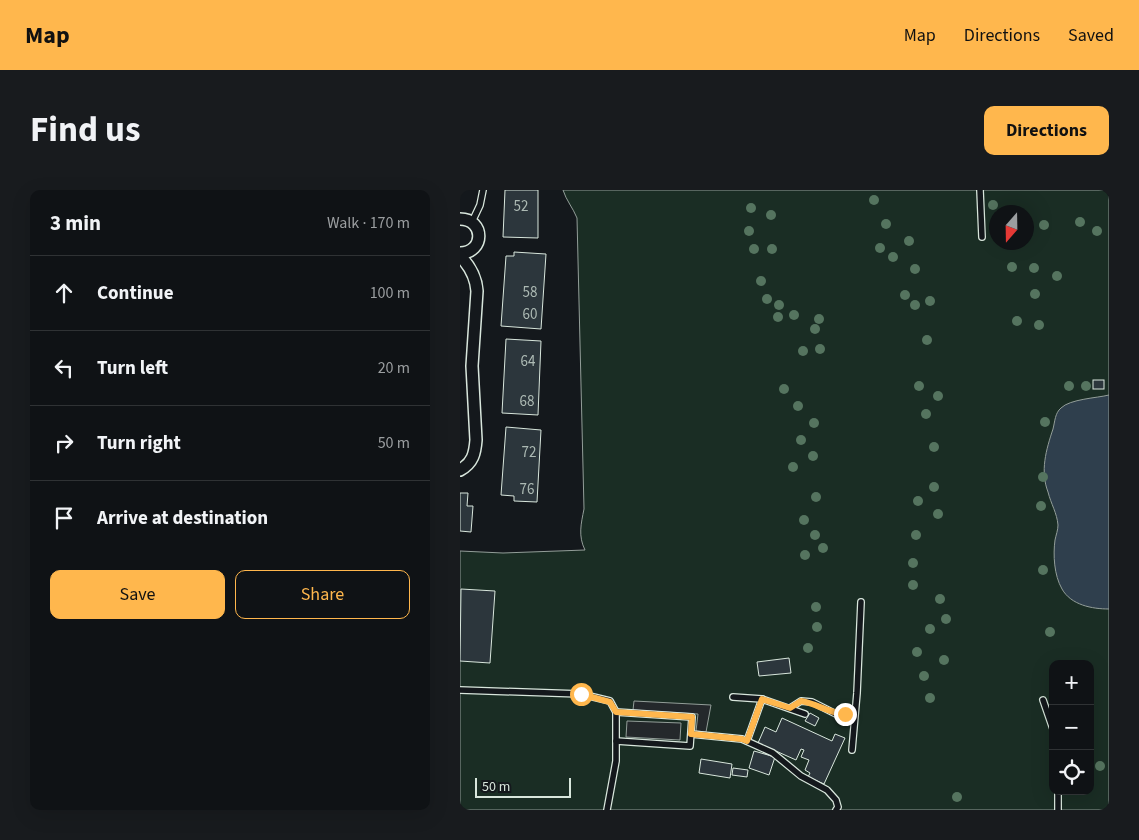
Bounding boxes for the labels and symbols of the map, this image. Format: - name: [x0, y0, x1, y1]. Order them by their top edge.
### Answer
- house number: 52: [514, 196, 528, 217]
- north arrow: [989, 205, 1034, 250]
- house number: 58: [523, 282, 537, 303]
- house number: 60: [523, 304, 537, 325]
- house number: 64: [521, 351, 536, 372]
- house number: 68: [520, 391, 534, 412]
- house number: 72: [522, 442, 536, 463]
- house number: 76: [520, 479, 534, 500]
- route start: [570, 683, 593, 706]
- route end: [834, 703, 857, 726]
- scale bar: [475, 775, 571, 798]

